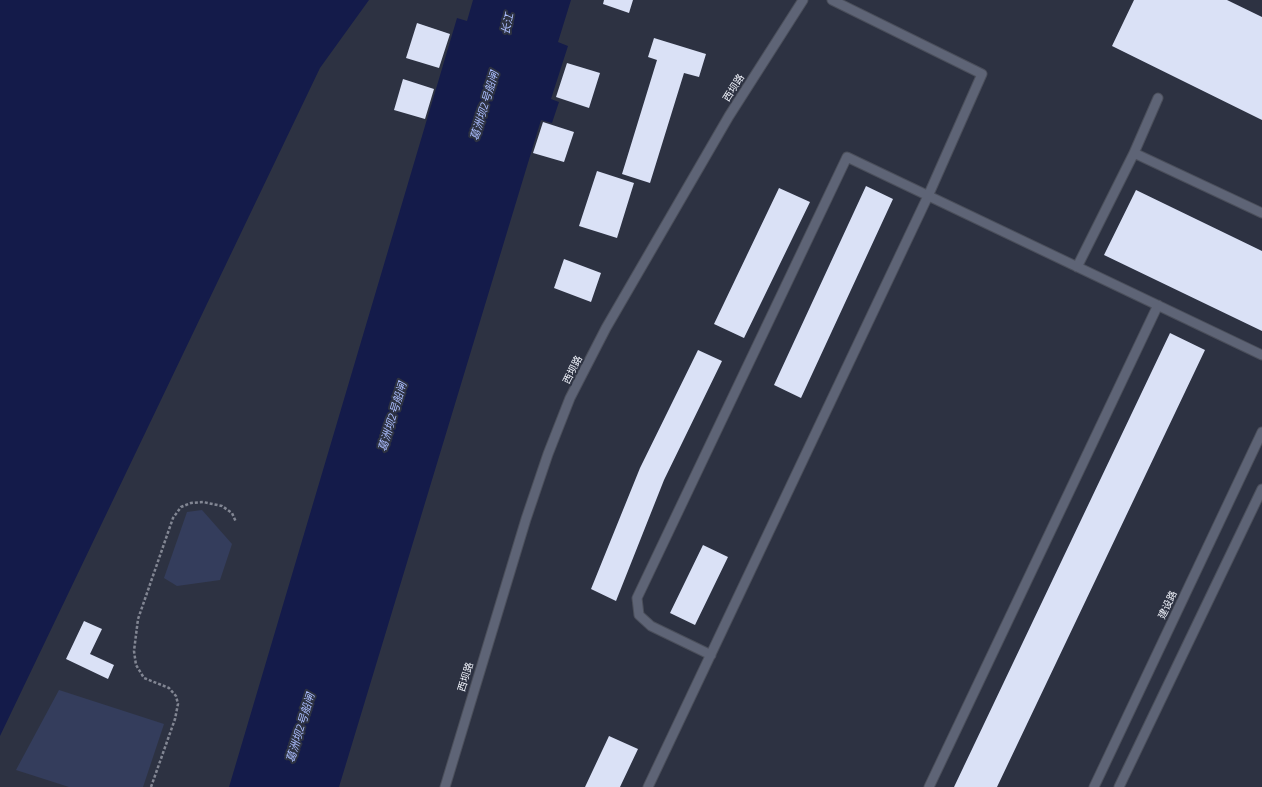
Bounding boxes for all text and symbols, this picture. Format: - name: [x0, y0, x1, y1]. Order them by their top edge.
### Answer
- water label: 长江: [499, 12, 517, 36]
- water label: 葛洲坝2号船闸: [468, 70, 502, 142]
- street label: 西坝路: [721, 72, 747, 104]
- street label: 西坝路: [561, 354, 585, 386]
- water label: 葛洲坝2号船闸: [376, 381, 410, 453]
- street label: 建设路: [1156, 589, 1180, 621]
- street label: 西坝路: [456, 661, 476, 693]
- water label: 葛洲坝2号船闸: [284, 692, 318, 764]

